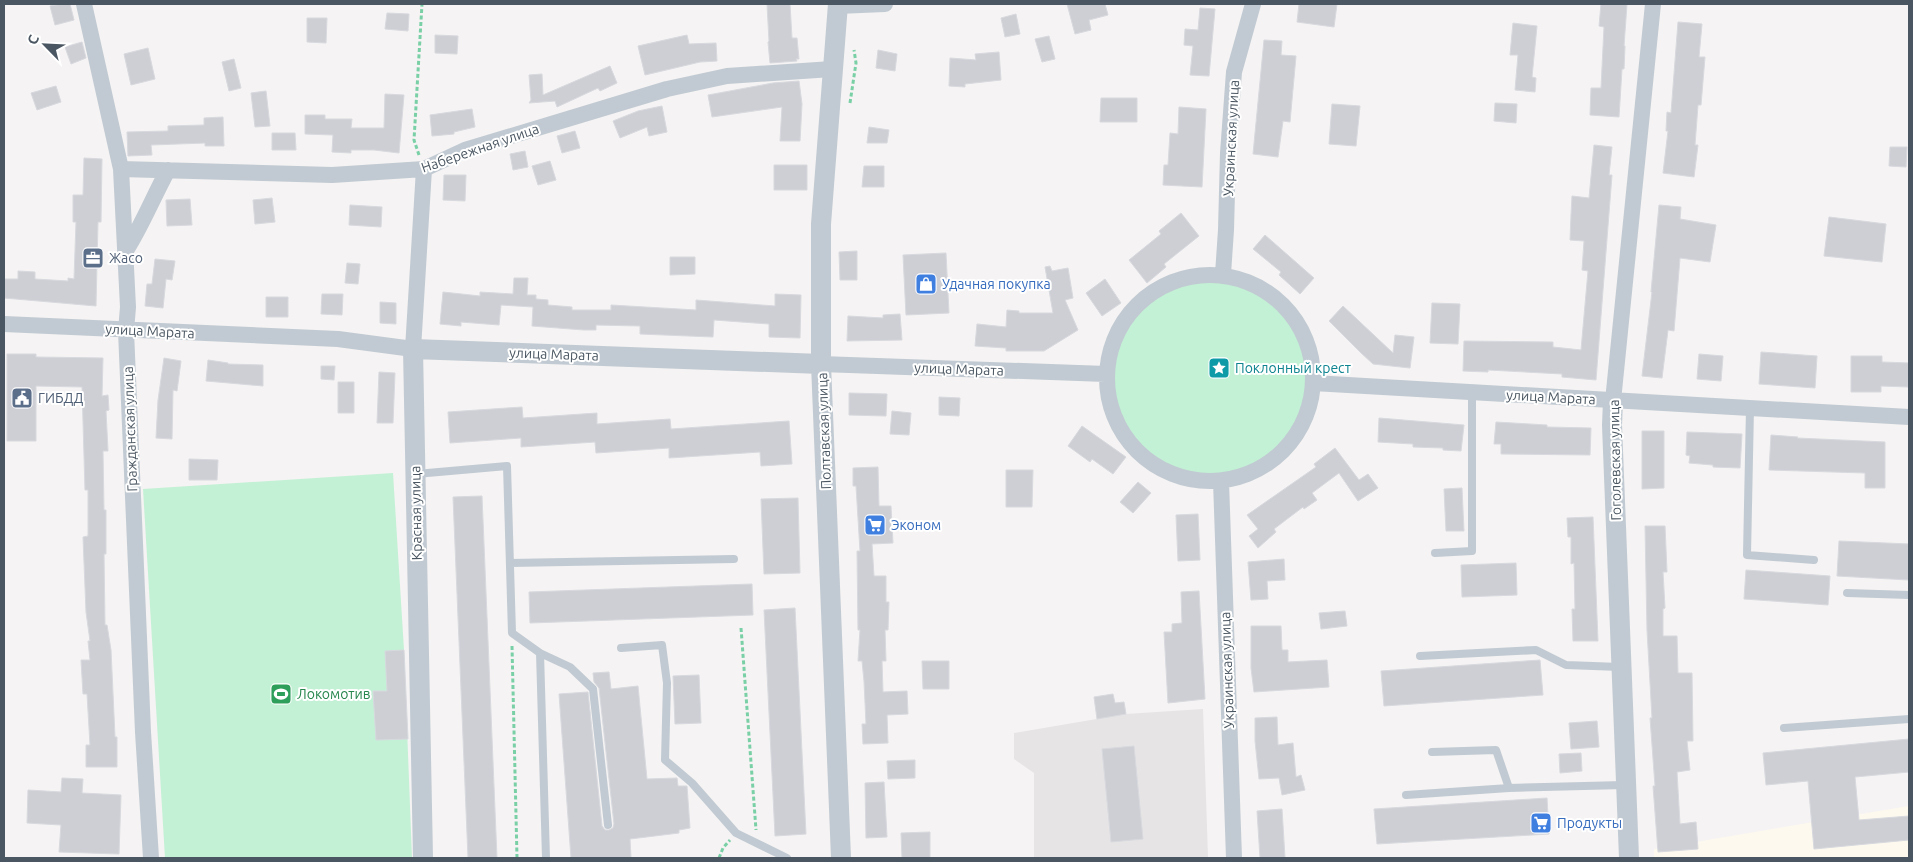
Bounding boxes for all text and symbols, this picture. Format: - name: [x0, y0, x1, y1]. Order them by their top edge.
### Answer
- north arrow: [20, 20, 70, 70]
- text: С: [24, 32, 42, 47]
- street label: Украинская улица: [1220, 79, 1242, 197]
- street label: Набережная улица: [419, 120, 541, 176]
- office icon: Жасо: [81, 246, 105, 270]
- place label: Жасо: [109, 250, 143, 266]
- shop icon: Удачная покупка: [914, 272, 938, 296]
- place label: Удачная покупка: [942, 276, 1051, 292]
- street label: улица Марата: [105, 321, 195, 341]
- street label: улица Марата: [509, 344, 599, 364]
- place icon: Поклонный крест: [1207, 356, 1231, 380]
- street label: улица Марата: [914, 359, 1004, 379]
- place label: Поклонный крест: [1235, 360, 1351, 376]
- street label: Гражданская улица: [120, 366, 140, 492]
- street label: Полтавская улица: [814, 372, 834, 490]
- public building icon: ГИБДД: [10, 386, 34, 410]
- street label: улица Марата: [1506, 387, 1596, 407]
- place label: ГИБДД: [38, 390, 84, 406]
- street label: Гоголевская улица: [1606, 399, 1624, 521]
- street label: Красная улица: [407, 465, 425, 561]
- supermarket icon: Эконом: [863, 513, 887, 537]
- place label: Эконом: [891, 517, 941, 533]
- street label: Украинская улица: [1217, 611, 1237, 729]
- sports icon: Локомотив: [269, 682, 293, 706]
- place label: Локомотив: [297, 686, 371, 702]
- supermarket icon: Продукты: [1529, 811, 1553, 835]
- place label: Продукты: [1557, 815, 1622, 831]

